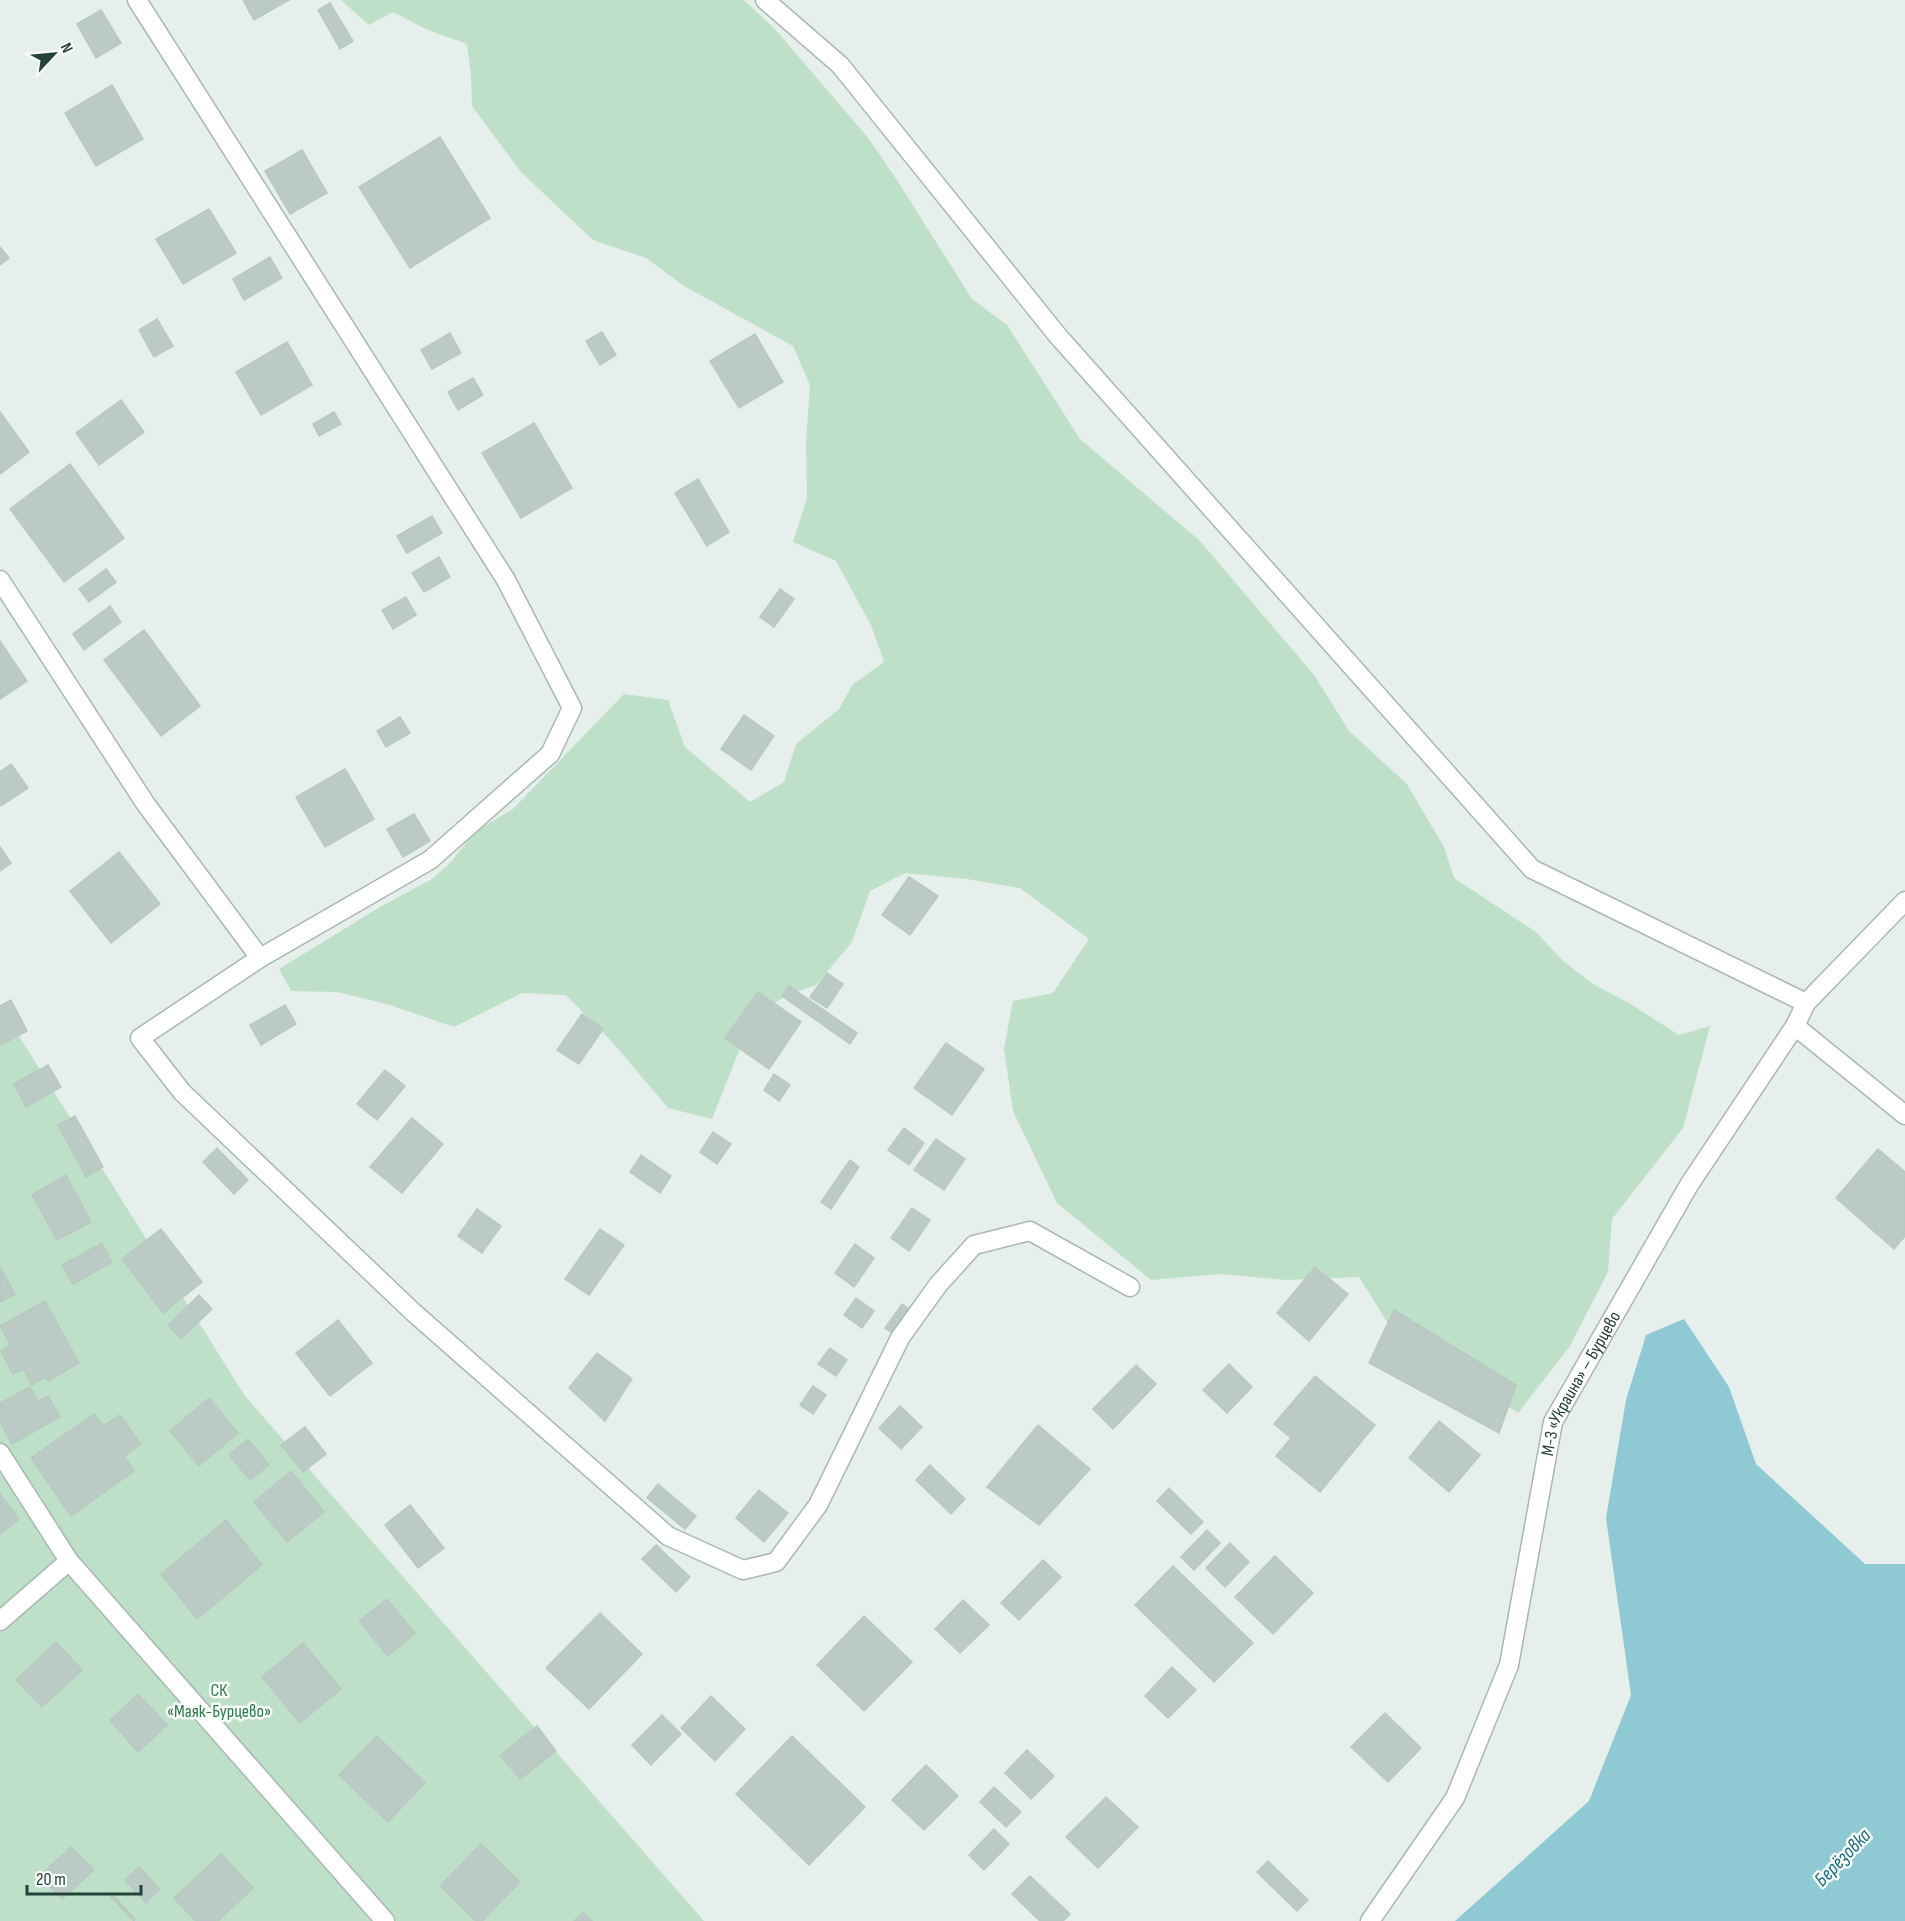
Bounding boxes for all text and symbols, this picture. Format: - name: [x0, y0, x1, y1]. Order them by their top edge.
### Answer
- north arrow: [24, 24, 84, 84]
- text: N: [56, 40, 77, 56]
- street label: М-3 «Украина» – Бурцево: [1537, 1308, 1625, 1458]
- park label: СК «Маяк-Бурцево»: [167, 1680, 271, 1722]
- water label: Берёзовка: [1809, 1824, 1876, 1892]
- scale bar: [27, 1858, 141, 1896]
- text: 20 m: [36, 1869, 66, 1890]

